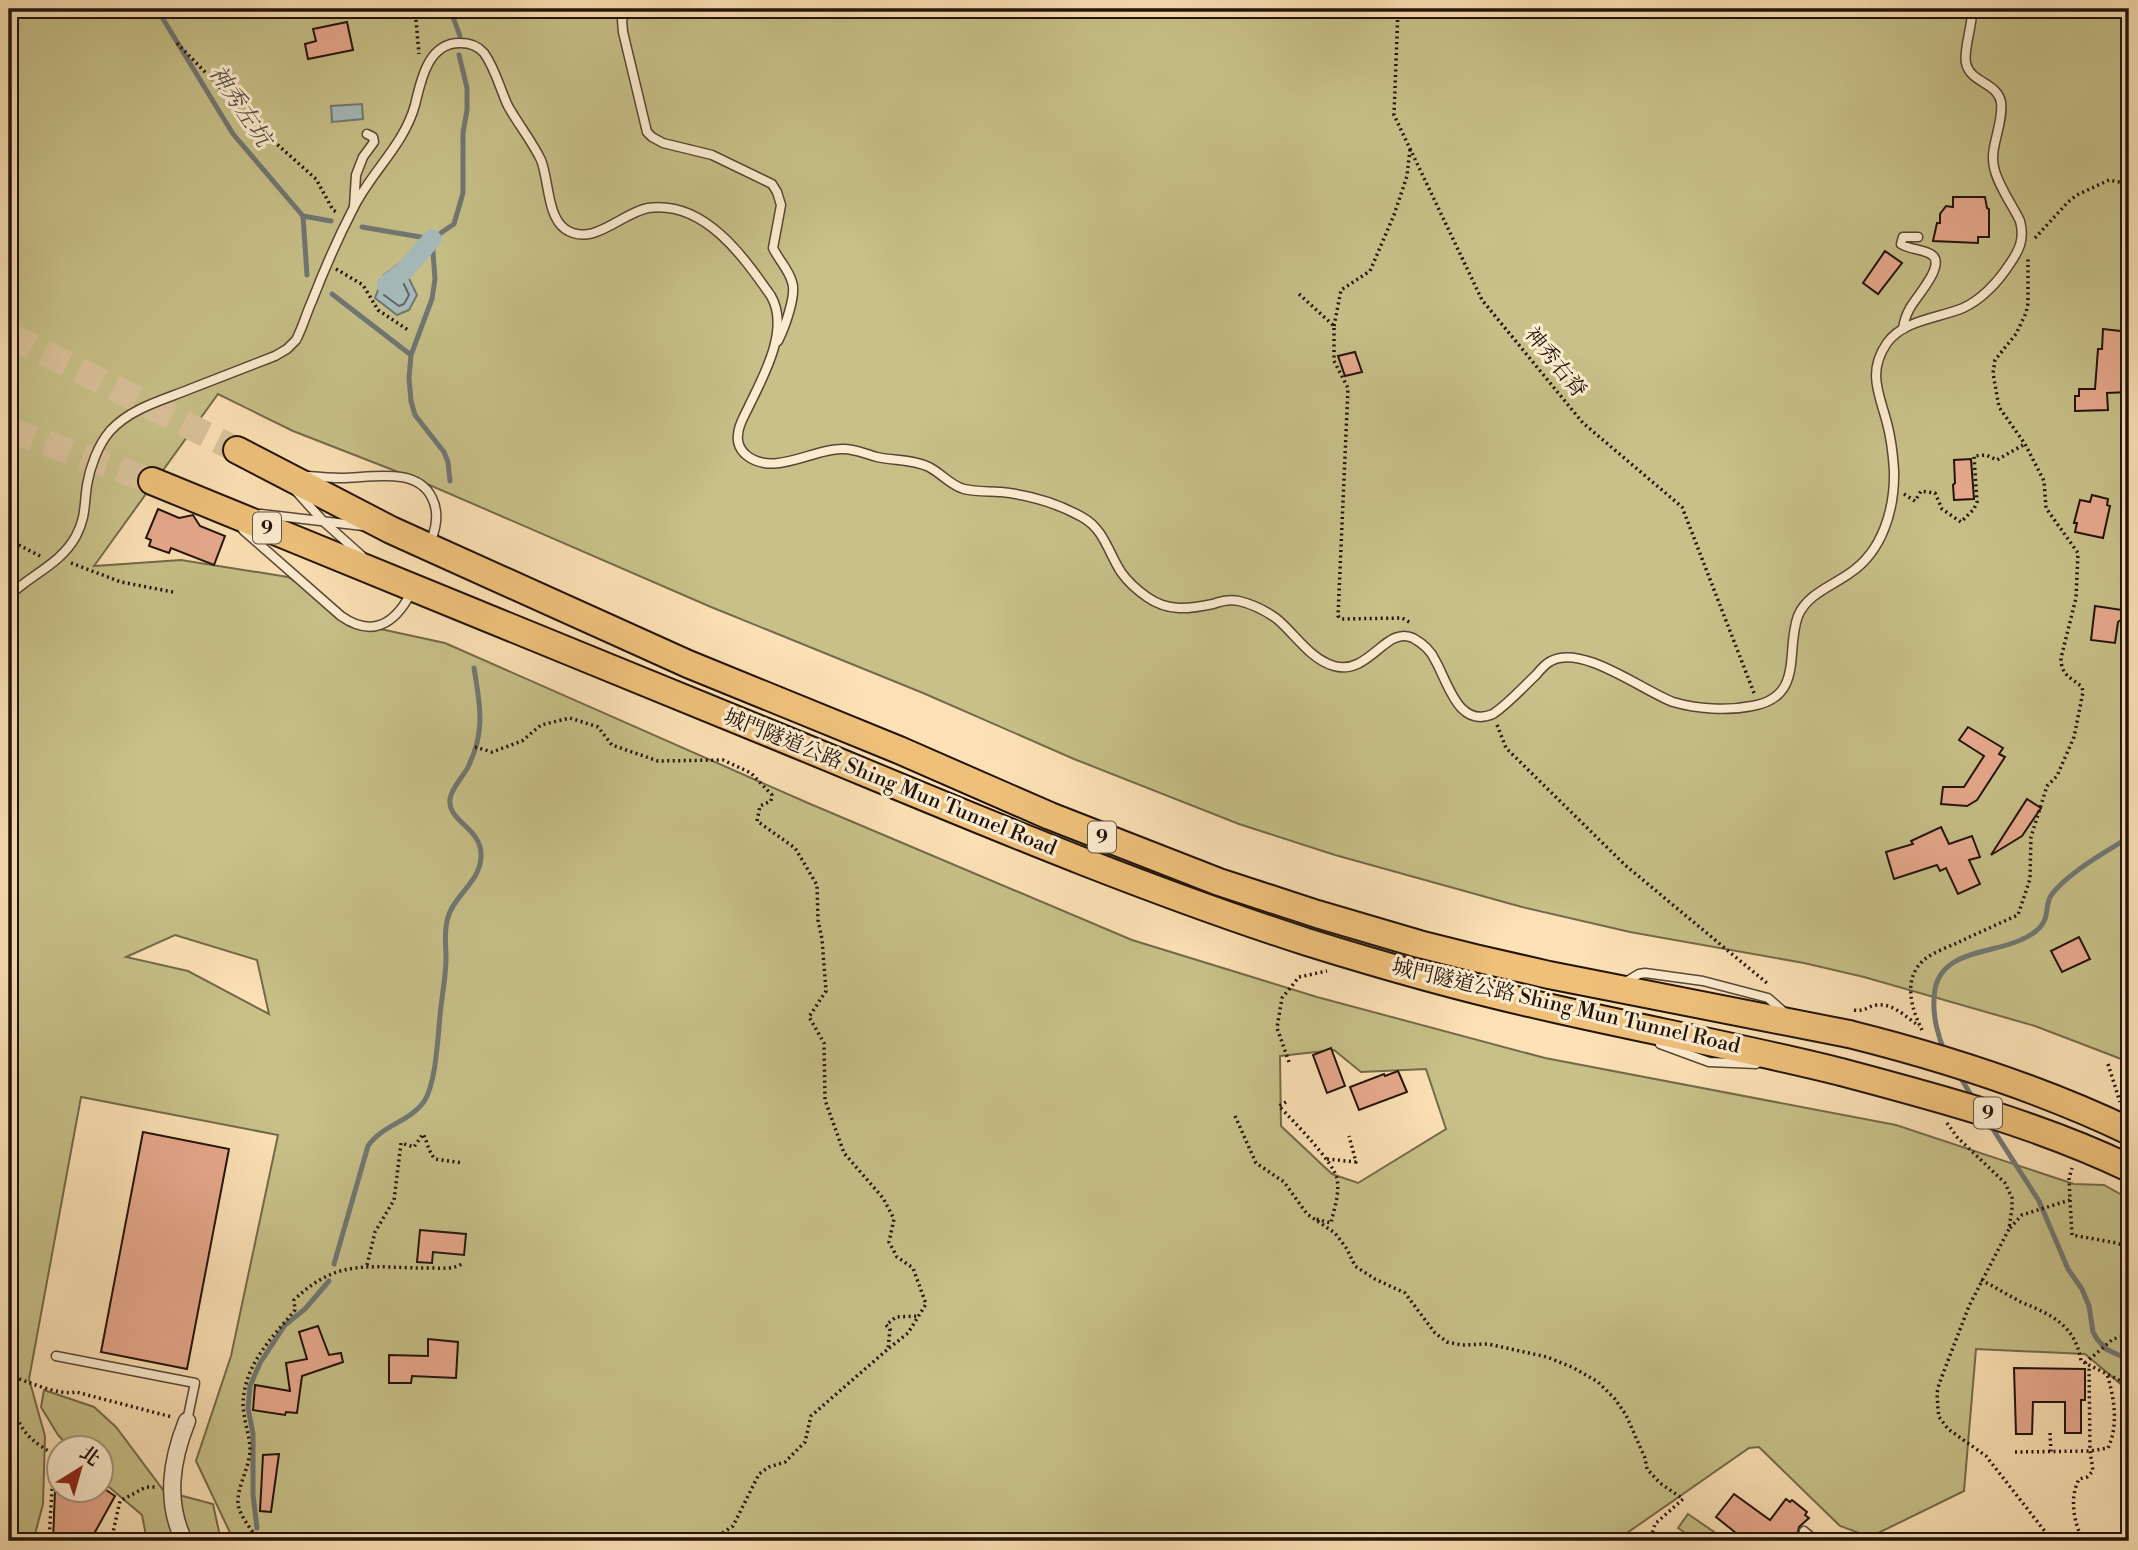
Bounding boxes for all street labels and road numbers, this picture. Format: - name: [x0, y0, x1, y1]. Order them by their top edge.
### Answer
- street label: 神秀右脊: [1518, 322, 1592, 404]
- road number: 9: [253, 512, 281, 544]
- street label: 城門隧道公路 Shing Mun Tunnel Road: [720, 704, 1060, 862]
- road number: 9: [1088, 822, 1116, 852]
- street label: 城門隧道公路 Shing Mun Tunnel Road: [1389, 954, 1743, 1060]
- road number: 9: [1974, 1098, 2002, 1128]

